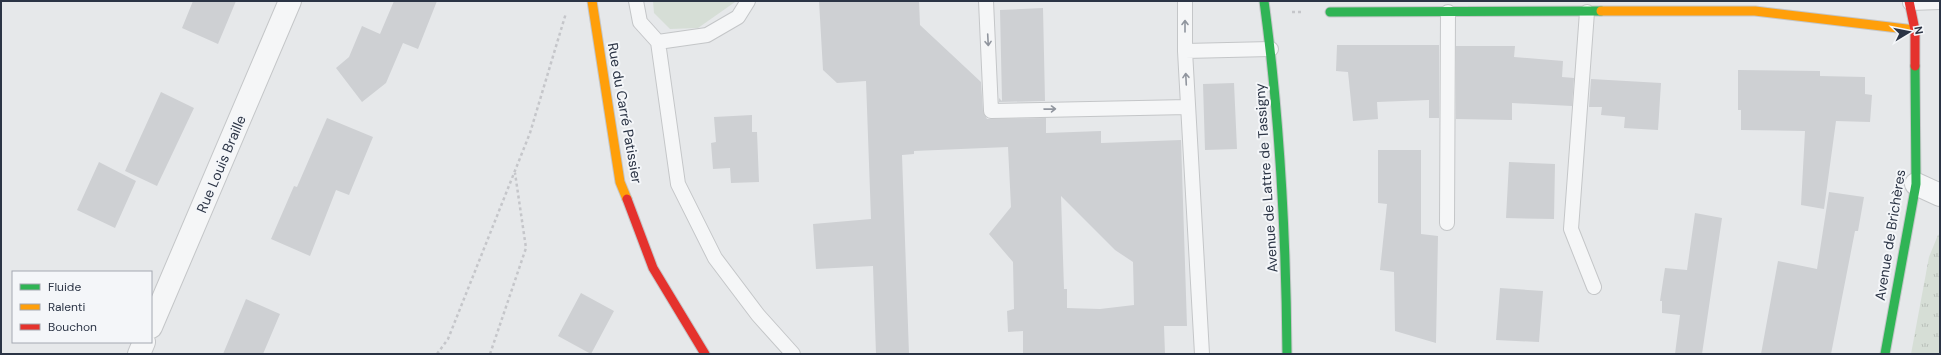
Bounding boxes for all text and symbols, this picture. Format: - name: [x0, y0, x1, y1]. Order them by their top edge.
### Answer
- north arrow: [1889, 12, 1929, 52]
- one-way arrow: [1181, 20, 1189, 33]
- text: N: [1911, 25, 1926, 35]
- one-way arrow: [984, 33, 992, 46]
- street label: Rue du Carré Patissier: [604, 41, 646, 185]
- one-way arrow: [1183, 73, 1190, 86]
- street label: Avenue de Lattre de Tassigny: [1250, 82, 1282, 273]
- one-way arrow: [1043, 106, 1056, 113]
- street label: Rue Louis Braille: [192, 112, 250, 216]
- street label: Avenue de Brichères: [1871, 168, 1909, 302]
- legend: [12, 271, 152, 343]
- text: Fluide: [48, 279, 81, 295]
- text: Ralenti: [48, 299, 86, 315]
- text: Bouchon: [48, 319, 97, 335]

